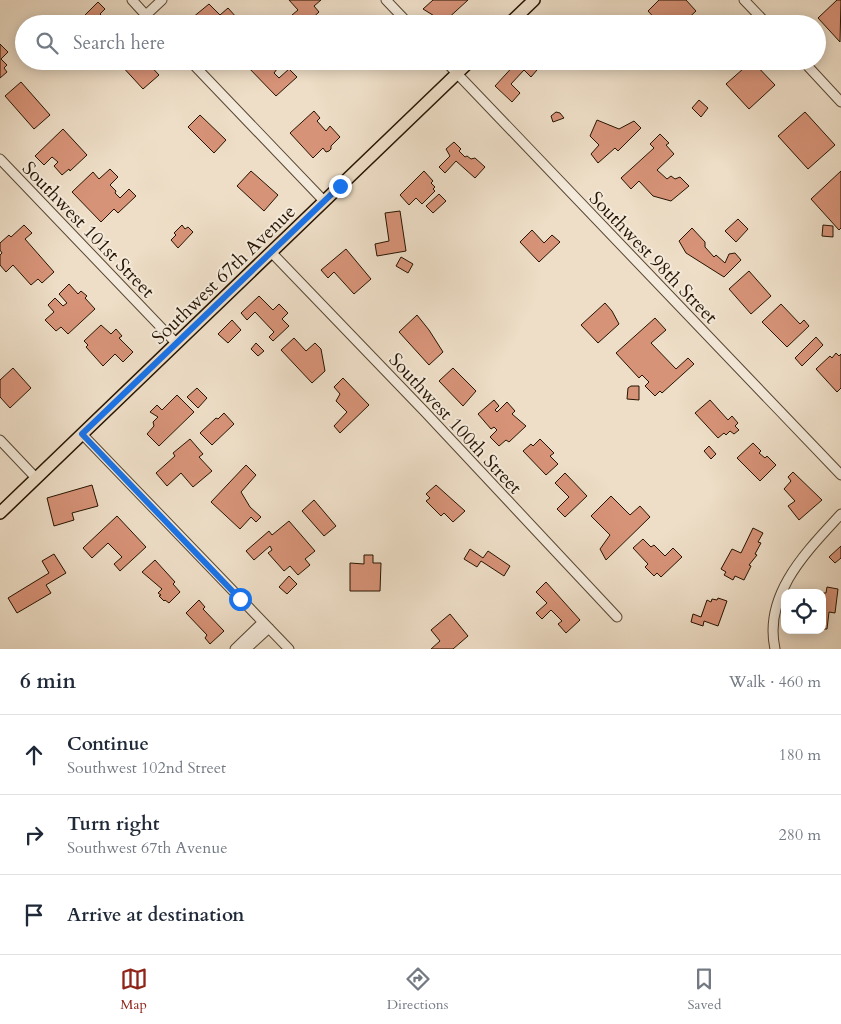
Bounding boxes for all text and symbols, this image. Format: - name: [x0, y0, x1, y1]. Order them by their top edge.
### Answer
- search box: [15, 15, 826, 70]
- icon: search: [33, 29, 61, 57]
- text: Search here: [73, 30, 165, 56]
- street label: Southwest 101st Street: [16, 156, 160, 304]
- route end: [329, 175, 352, 198]
- street label: Southwest 98th Street: [583, 186, 723, 330]
- street label: Southwest 67th Avenue: [146, 199, 301, 350]
- street label: Southwest 100th Street: [383, 347, 528, 500]
- route start: [229, 588, 252, 611]
- map controls: [781, 589, 826, 634]
- button: locate: [781, 589, 826, 634]
- text: 6 min: [20, 667, 76, 696]
- text: Walk · 460 m: [729, 671, 821, 693]
- text: Continue: [67, 731, 149, 757]
- icon: ahead: [20, 741, 48, 769]
- text: 180 m: [779, 744, 821, 766]
- text: Southwest 102nd Street: [67, 757, 226, 779]
- text: Turn right: [67, 811, 159, 837]
- icon: right: [20, 821, 48, 849]
- text: 280 m: [779, 824, 821, 846]
- text: Southwest 67th Avenue: [67, 837, 227, 859]
- icon: arrive: [20, 901, 48, 929]
- text: Arrive at destination: [67, 902, 244, 928]
- tab: Map: [120, 965, 148, 1014]
- tab: Directions: [387, 965, 448, 1014]
- tab: Saved: [687, 965, 721, 1014]

